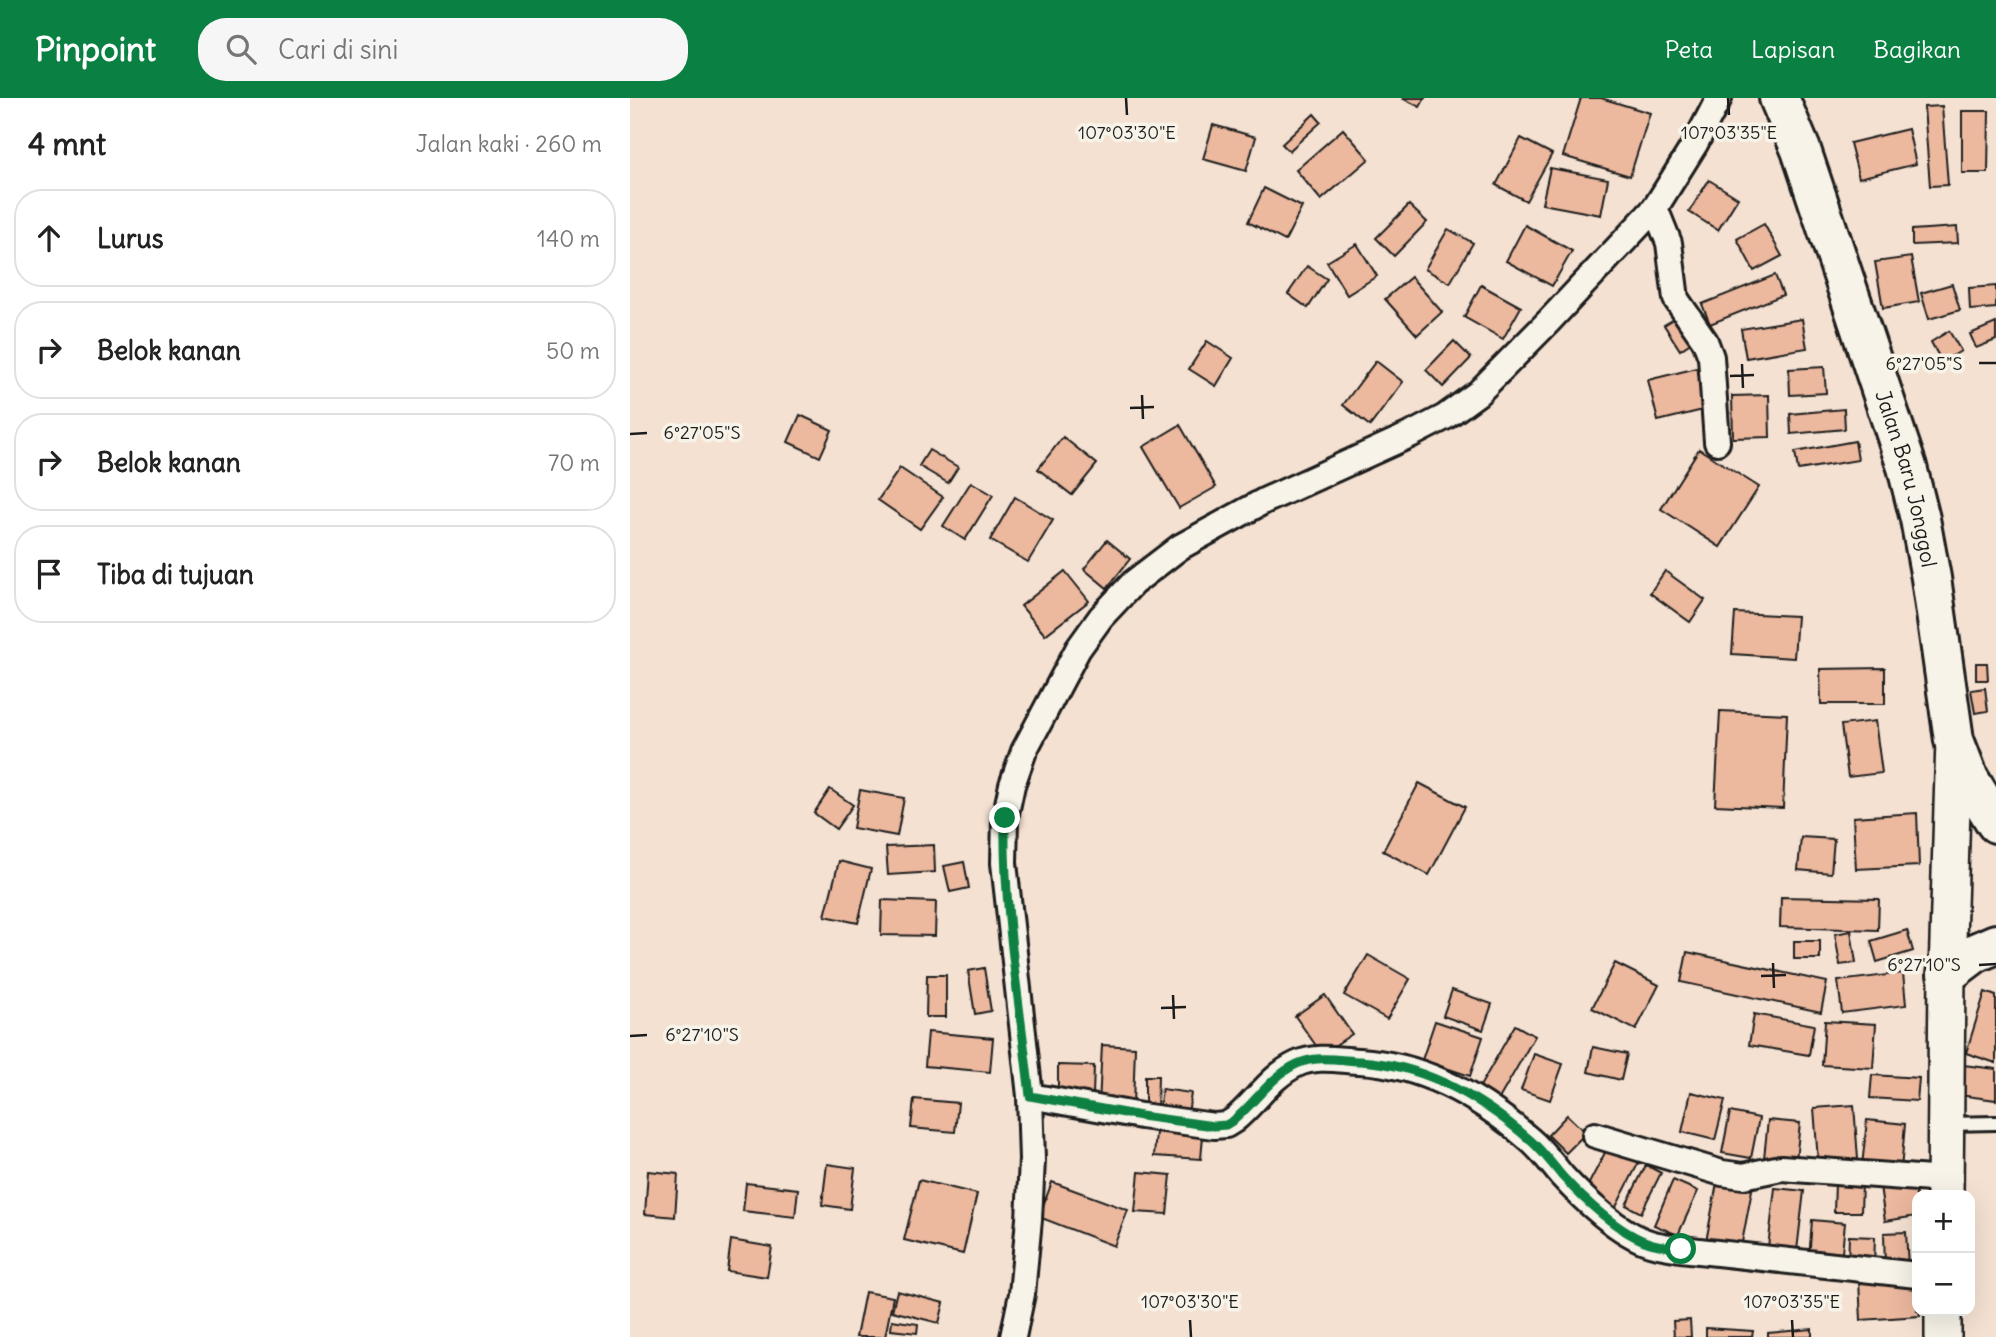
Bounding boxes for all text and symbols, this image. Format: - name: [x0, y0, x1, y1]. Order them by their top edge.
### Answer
- search box: [198, 18, 688, 81]
- text: Pinpoint: [35, 28, 156, 70]
- icon: search: [222, 30, 260, 68]
- text: Cari di sini: [278, 33, 398, 66]
- text: Peta: [1665, 34, 1713, 64]
- text: Lapisan: [1751, 34, 1835, 64]
- text: Bagikan: [1873, 34, 1961, 64]
- text: 107°03'30"E: [1078, 121, 1176, 144]
- text: 107°03'35"E: [1681, 121, 1777, 144]
- text: 4 mnt: [28, 125, 106, 163]
- text: Jalan kaki · 260 m: [416, 129, 602, 158]
- icon: ahead: [30, 219, 68, 257]
- text: Lurus: [97, 222, 164, 255]
- text: 140 m: [537, 224, 600, 253]
- icon: right: [30, 331, 68, 369]
- text: Belok kanan: [97, 334, 241, 367]
- text: 50 m: [546, 336, 600, 365]
- text: 6°27'05"S: [1886, 352, 1962, 375]
- street label: Jalan Baru Jonggol: [1869, 387, 1943, 570]
- text: 6°27'05"S: [664, 421, 740, 444]
- icon: right: [30, 443, 68, 481]
- text: Belok kanan: [97, 446, 241, 479]
- text: 70 m: [548, 448, 600, 477]
- icon: arrive: [30, 555, 68, 593]
- text: Tiba di tujuan: [97, 558, 254, 591]
- route end: [989, 802, 1020, 833]
- text: 6°27'10"S: [1887, 953, 1961, 976]
- text: 6°27'10"S: [665, 1023, 739, 1046]
- map controls: [1912, 1190, 1975, 1316]
- button: +: [1912, 1190, 1975, 1253]
- route start: [1665, 1233, 1696, 1264]
- button: −: [1912, 1253, 1975, 1316]
- text: 107°03'30"E: [1141, 1290, 1239, 1313]
- text: 107°03'35"E: [1744, 1290, 1840, 1313]

